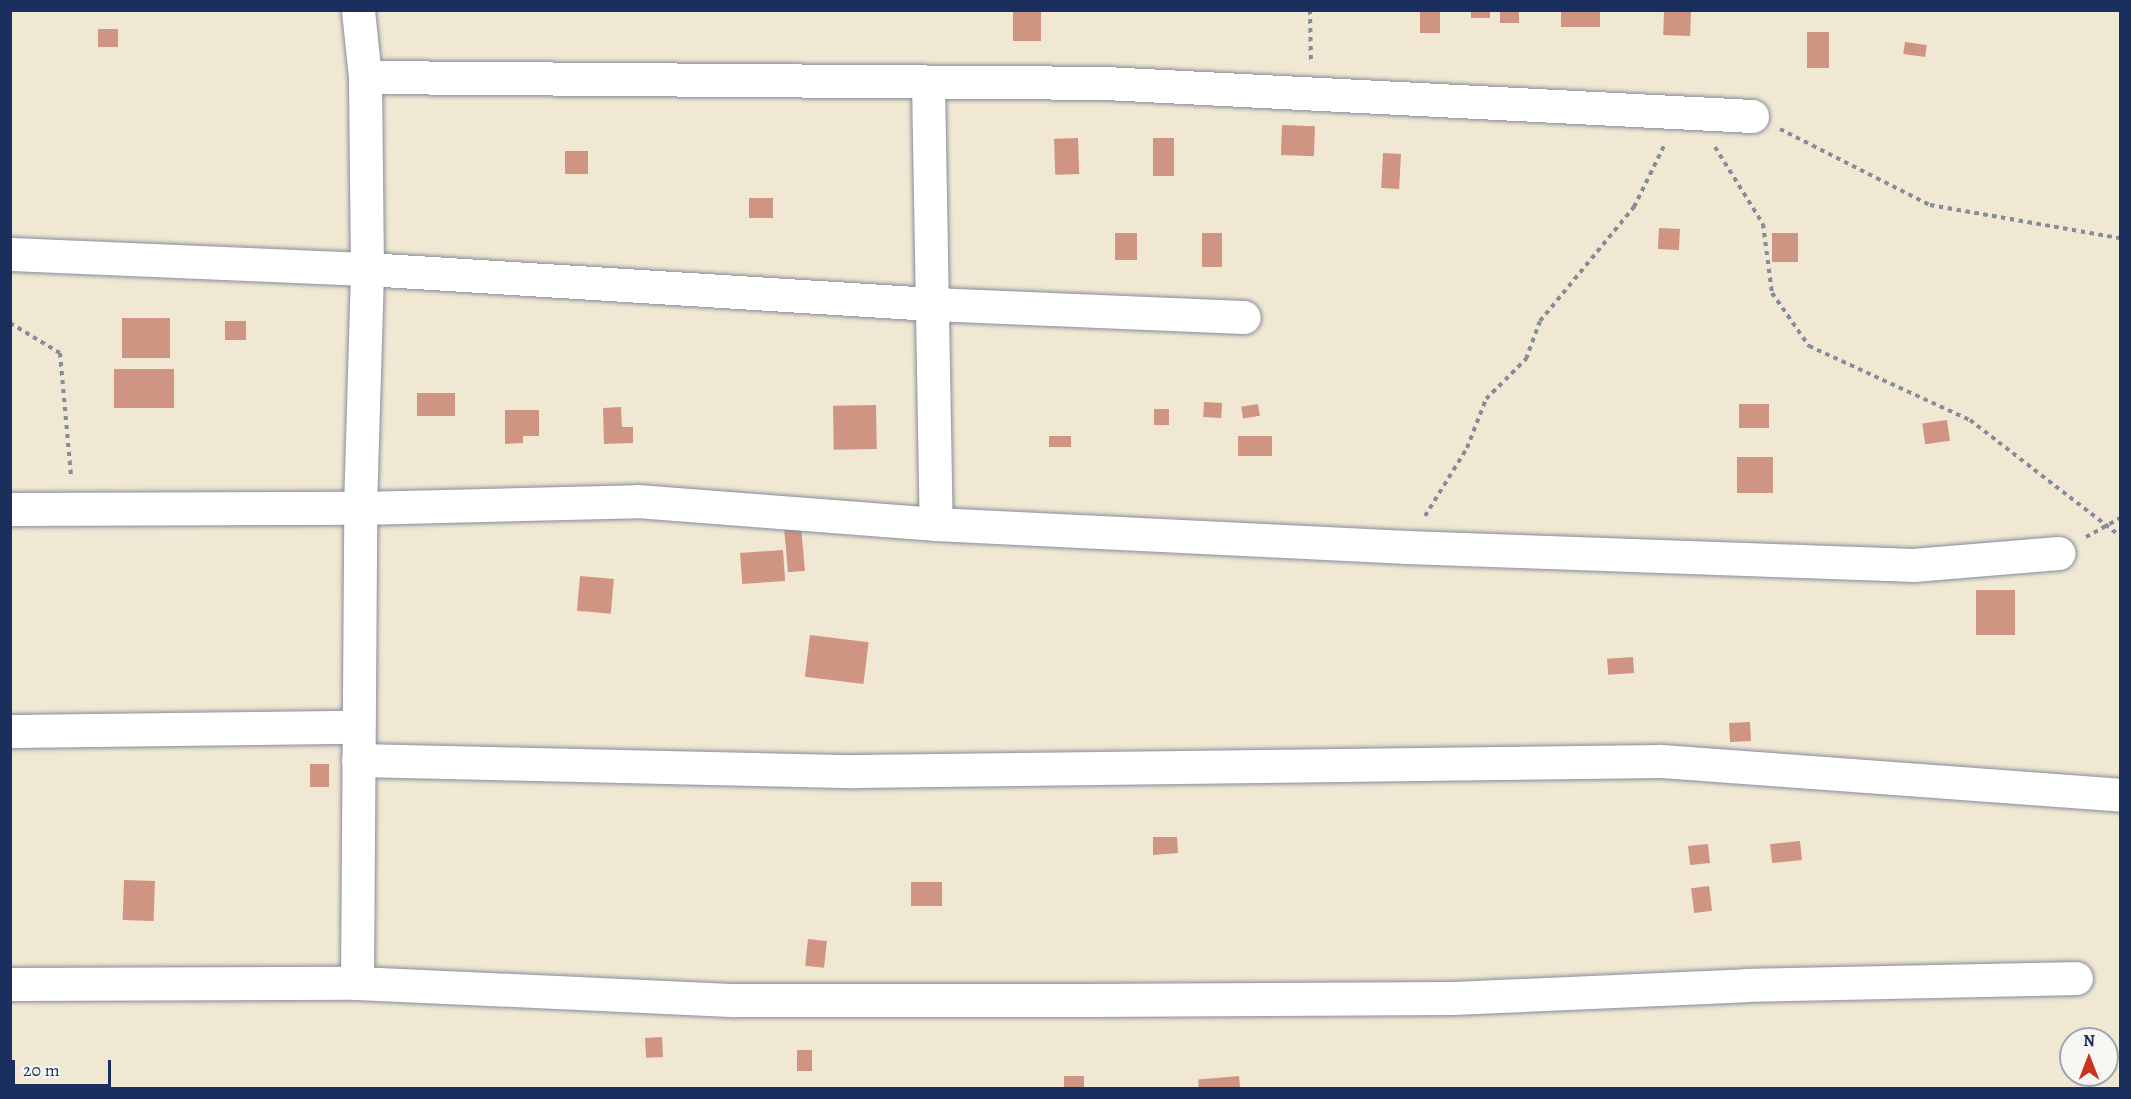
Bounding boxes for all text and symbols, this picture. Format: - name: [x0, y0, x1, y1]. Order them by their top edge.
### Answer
- north arrow: [2059, 1027, 2119, 1087]
- text: N: [2083, 1030, 2095, 1052]
- scale bar: [15, 1048, 114, 1086]
- text: 20 m: [23, 1058, 60, 1082]

